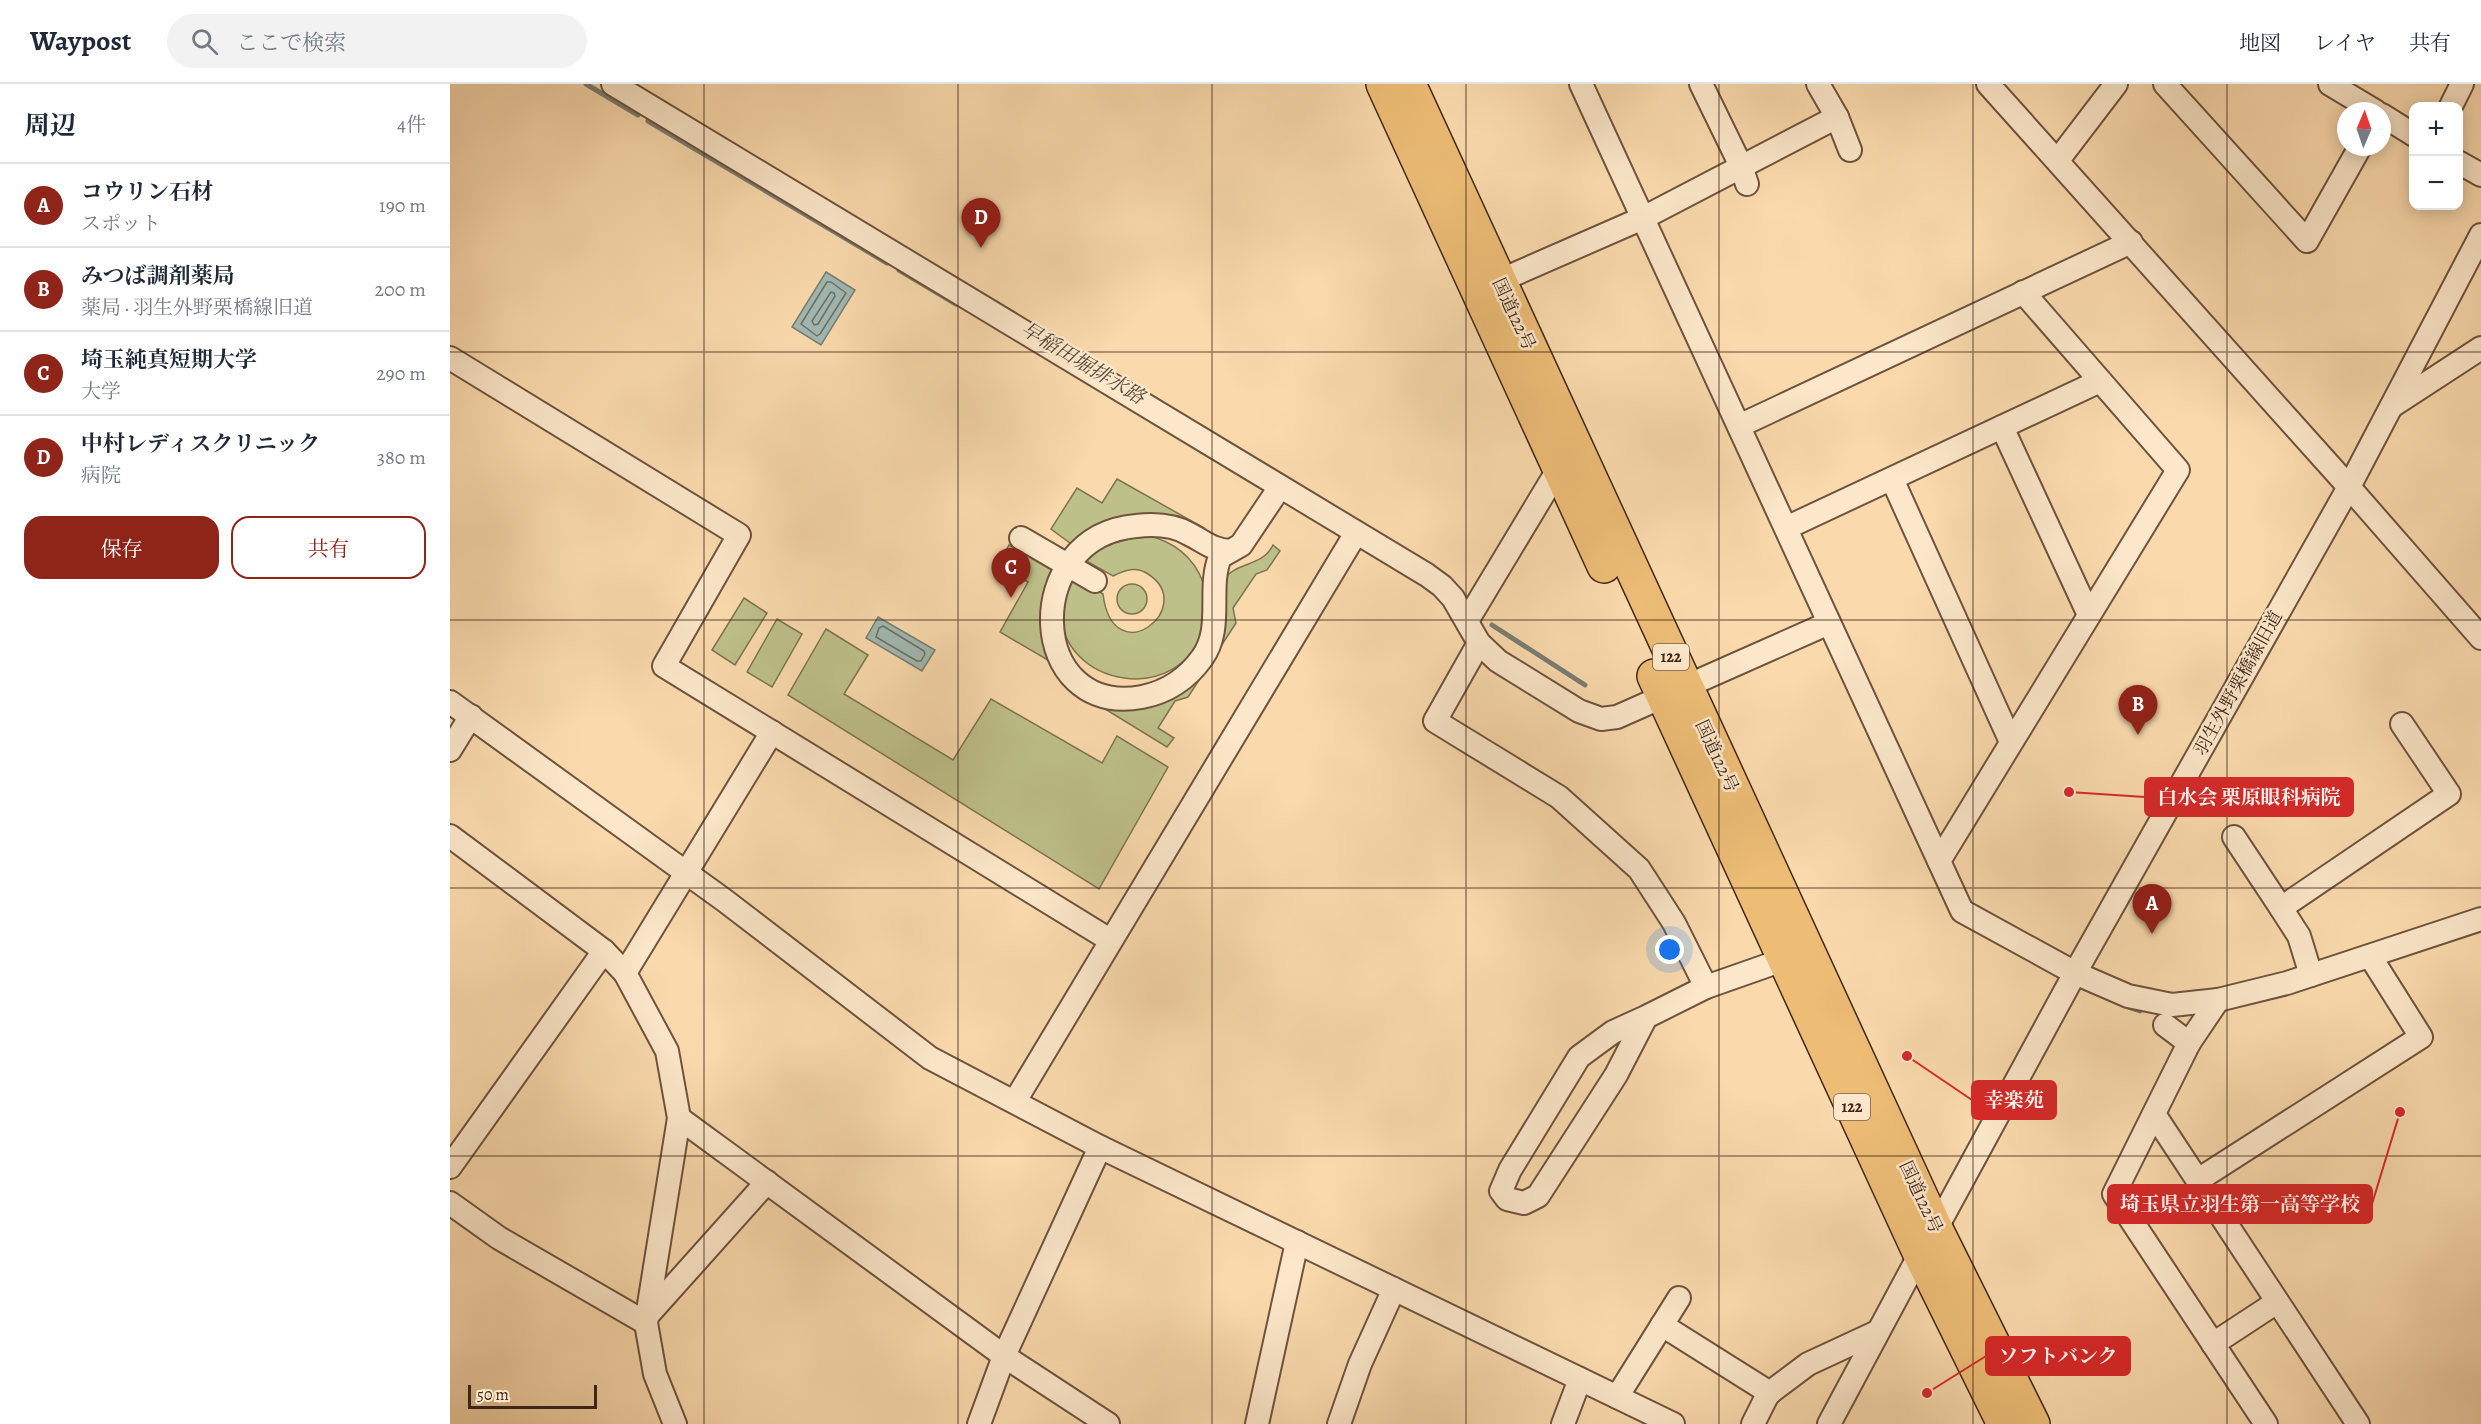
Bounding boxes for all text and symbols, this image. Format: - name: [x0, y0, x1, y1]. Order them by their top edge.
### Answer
- search box: [167, 14, 587, 68]
- text: Waypost: [30, 22, 131, 60]
- icon: search: [188, 25, 221, 58]
- text: ここで検索: [236, 28, 346, 58]
- text: 地図: [2239, 29, 2281, 57]
- text: レイヤ: [2314, 29, 2376, 57]
- text: 共有: [2409, 29, 2451, 57]
- north arrow: [2337, 102, 2391, 156]
- map controls: [2409, 102, 2463, 210]
- button: +: [2409, 102, 2463, 156]
- text: 周辺: [24, 108, 76, 143]
- text: 4件: [397, 111, 426, 138]
- button: −: [2409, 156, 2463, 210]
- text: コウリン石材: [81, 177, 213, 207]
- text: A: [37, 192, 50, 219]
- text: 190 m: [379, 192, 426, 219]
- pin: D: [962, 198, 1000, 248]
- text: スポット: [81, 210, 161, 237]
- text: みつば調剤薬局: [81, 261, 235, 291]
- street label: 国道122号: [1487, 274, 1541, 354]
- text: B: [37, 276, 50, 303]
- text: 200 m: [375, 276, 426, 303]
- text: 薬局 · 羽生外野栗橋線旧道: [81, 294, 313, 321]
- water label: 早稲田堀排水路: [1016, 315, 1152, 412]
- text: 埼玉純真短期大学: [81, 345, 257, 375]
- text: C: [37, 360, 50, 387]
- text: 290 m: [376, 360, 426, 387]
- text: 大学: [81, 378, 121, 405]
- text: 中村レディスクリニック: [81, 429, 320, 459]
- text: D: [37, 444, 50, 471]
- text: 380 m: [377, 444, 426, 471]
- text: 病院: [81, 462, 121, 489]
- button: 保存: [24, 516, 219, 579]
- button: 共有: [231, 516, 426, 579]
- pin: C: [992, 548, 1030, 598]
- street label: 羽生外野栗橋線旧道: [2188, 606, 2288, 760]
- road number: 122: [1653, 644, 1689, 670]
- pin: B: [2118, 686, 2158, 735]
- street label: 国道122号: [1690, 716, 1744, 796]
- callout: 白水会 栗原眼科病院: [2145, 778, 2353, 816]
- text: 白水会 栗原眼科病院: [2157, 784, 2341, 811]
- pin: A: [2132, 884, 2172, 934]
- your location: [1655, 935, 1684, 964]
- callout: 幸楽苑: [1972, 1081, 2056, 1119]
- text: 幸楽苑: [1984, 1087, 2044, 1114]
- road number: 122: [1834, 1094, 1870, 1120]
- street label: 国道122号: [1894, 1157, 1948, 1237]
- callout: 埼玉県立羽生第一高等学校: [2108, 1185, 2372, 1223]
- text: 埼玉県立羽生第一高等学校: [2120, 1191, 2360, 1218]
- callout: ソフトバンク: [1986, 1337, 2130, 1375]
- text: ソフトバンク: [1998, 1343, 2118, 1370]
- scale bar: [468, 1382, 597, 1410]
- text: 50 m: [477, 1384, 509, 1406]

